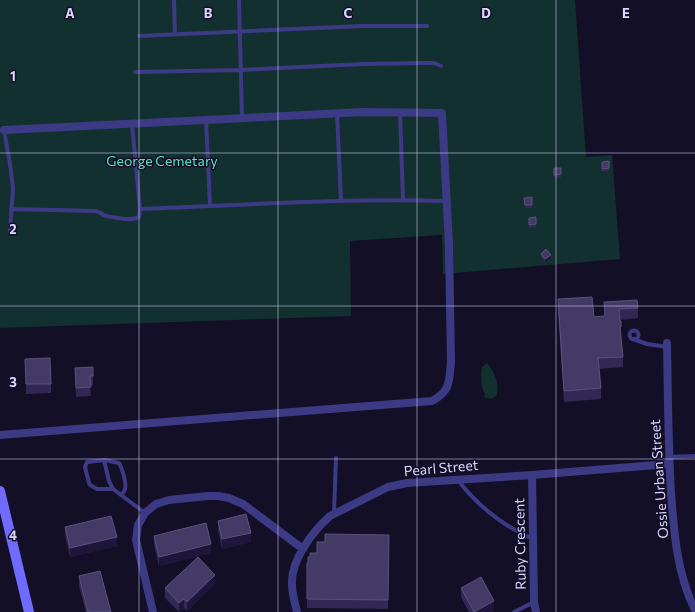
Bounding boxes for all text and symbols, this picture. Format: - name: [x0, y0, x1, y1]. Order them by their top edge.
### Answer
- text: A: [65, 5, 75, 21]
- text: B: [204, 5, 213, 21]
- text: C: [344, 5, 353, 21]
- text: D: [481, 5, 491, 21]
- text: E: [622, 5, 630, 21]
- text: 1: [10, 68, 16, 84]
- park label: George Cemetary: [106, 152, 218, 169]
- text: 2: [9, 221, 17, 237]
- text: 3: [9, 374, 17, 390]
- street label: Ossie Urban Street: [646, 419, 671, 539]
- street label: Pearl Street: [403, 456, 479, 479]
- street label: Ruby Crescent: [510, 498, 529, 590]
- text: 4: [9, 527, 17, 543]

